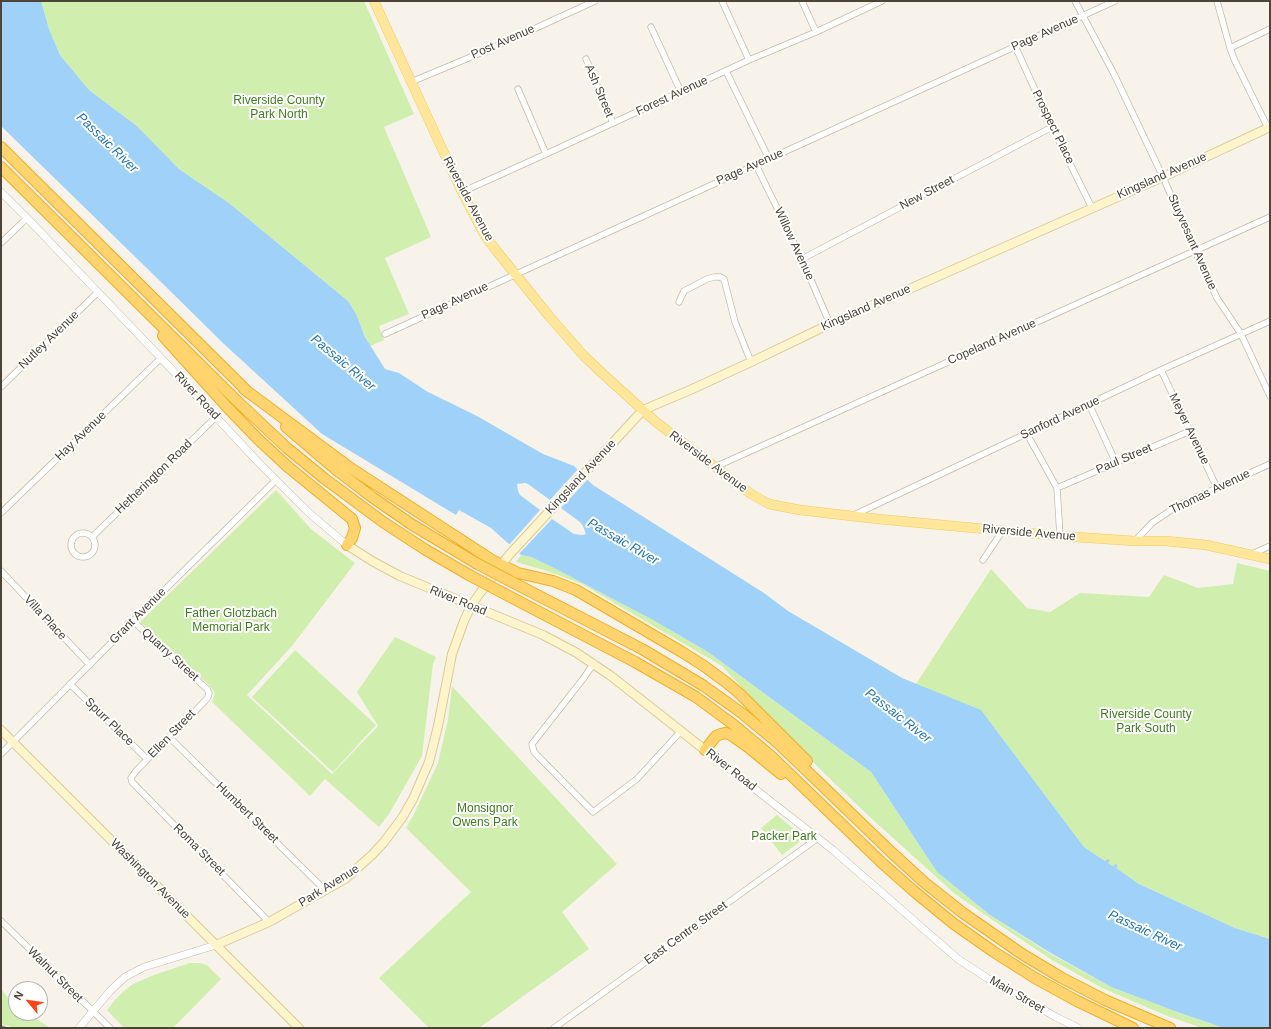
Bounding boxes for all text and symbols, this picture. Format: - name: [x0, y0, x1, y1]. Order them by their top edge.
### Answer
- street label: Page Avenue: [1009, 12, 1081, 54]
- street label: Post Avenue: [469, 22, 537, 62]
- street label: Ash Street: [581, 62, 617, 120]
- street label: Forest Avenue: [634, 73, 710, 119]
- street label: Prospect Place: [1029, 88, 1077, 166]
- park label: Riverside County Park North: [233, 94, 325, 122]
- water label: Passaic River: [73, 110, 141, 176]
- street label: Page Avenue: [714, 146, 786, 188]
- street label: Kingsland Avenue: [1115, 150, 1209, 202]
- street label: Riverside Avenue: [440, 154, 496, 244]
- street label: New Street: [897, 173, 957, 213]
- street label: Stuyvesant Avenue: [1164, 192, 1220, 292]
- street label: Willow Avenue: [771, 205, 817, 283]
- street label: Page Avenue: [419, 279, 491, 323]
- street label: Kingsland Avenue: [819, 282, 913, 334]
- street label: Nutley Avenue: [16, 308, 82, 372]
- street label: Copeland Avenue: [946, 316, 1038, 368]
- water label: Passaic River: [308, 331, 378, 395]
- street label: River Road: [171, 369, 223, 423]
- street label: Meyer Avenue: [1166, 391, 1212, 467]
- street label: Sanford Avenue: [1018, 393, 1102, 443]
- street label: Hay Avenue: [53, 408, 109, 464]
- street label: Riverside Avenue: [666, 428, 750, 496]
- street label: Hetherington Road: [113, 437, 195, 517]
- street label: Kingsland Avenue: [543, 437, 619, 517]
- street label: Paul Street: [1094, 441, 1154, 477]
- street label: Thomas Avenue: [1168, 466, 1252, 518]
- water label: Passaic River: [585, 515, 661, 569]
- street label: Riverside Avenue: [982, 522, 1076, 544]
- street label: River Road: [427, 583, 489, 619]
- street label: Grant Avenue: [107, 585, 169, 647]
- street label: Villa Place: [21, 593, 69, 643]
- park label: Father Glotzbach Memorial Park: [185, 607, 277, 635]
- street label: Quarry Street: [138, 626, 202, 684]
- water label: Passaic River: [862, 685, 934, 747]
- street label: Spurr Place: [81, 695, 137, 749]
- street label: Ellen Street: [145, 707, 199, 761]
- park label: Riverside County Park South: [1100, 708, 1192, 736]
- street label: River Road: [703, 746, 759, 794]
- street label: Humbert Street: [213, 780, 281, 846]
- park label: Monsignor Owens Park: [452, 802, 518, 830]
- street label: Roma Street: [170, 821, 228, 879]
- park label: Packer Park: [751, 830, 817, 844]
- street label: Washington Avenue: [107, 836, 193, 922]
- street label: Park Avenue: [296, 862, 362, 910]
- street label: East Centre Street: [642, 898, 730, 968]
- water label: Passaic River: [1106, 907, 1184, 955]
- street label: Walnut Street: [24, 944, 86, 1006]
- street label: Main Street: [987, 973, 1047, 1017]
- north arrow: [8, 981, 48, 1021]
- text: N: [11, 989, 26, 1002]

